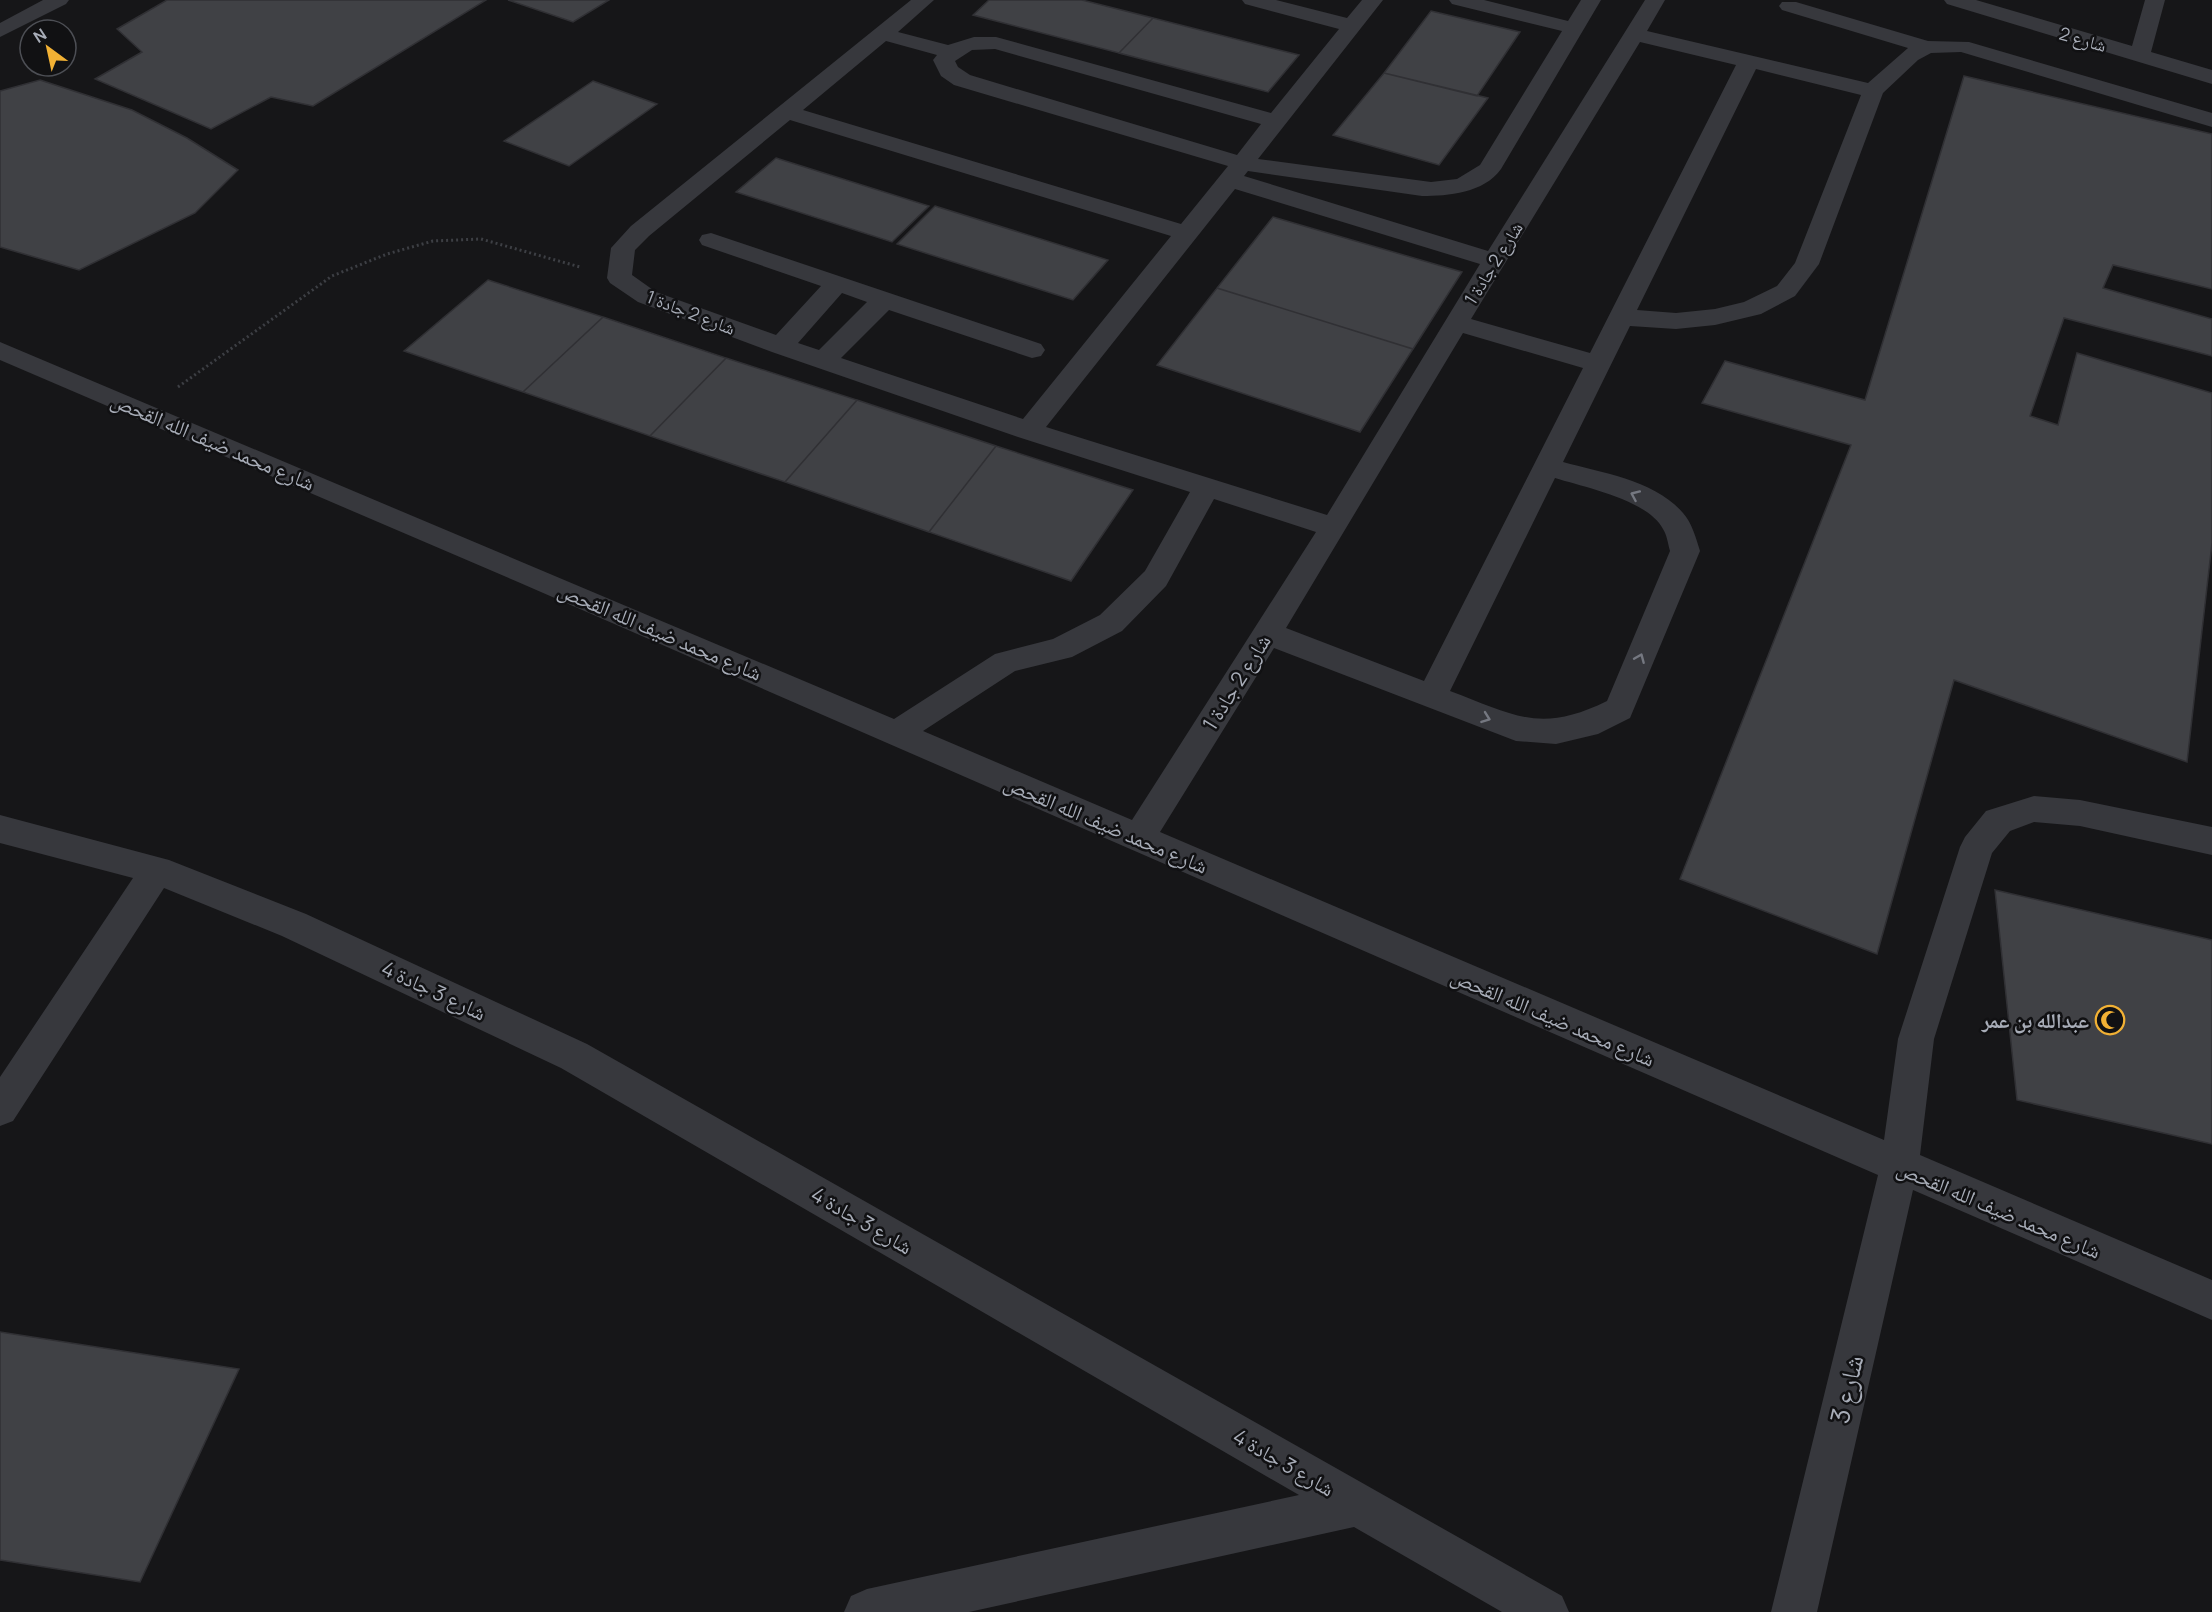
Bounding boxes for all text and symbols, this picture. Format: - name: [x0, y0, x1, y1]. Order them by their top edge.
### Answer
- north arrow: [18, 18, 78, 78]
- street label: شارع 2: [2057, 21, 2109, 57]
- text: N: [29, 23, 51, 48]
- street label: شارع 2 جادة 1: [1458, 217, 1528, 309]
- street label: شارع 2 جادة 1: [643, 284, 739, 340]
- street label: شارع محمد ضيف الله القحص: [107, 385, 319, 497]
- one-way arrow: [1630, 491, 1641, 503]
- street label: شارع محمد ضيف الله القحص: [554, 575, 766, 687]
- street label: شارع 2 جادة 1: [1195, 629, 1277, 735]
- one-way arrow: [1633, 653, 1645, 664]
- one-way arrow: [1480, 710, 1491, 723]
- street label: شارع محمد ضيف الله القحص: [1000, 768, 1212, 880]
- street label: شارع 3 جادة 4: [377, 954, 491, 1026]
- street label: شارع محمد ضيف الله القحص: [1447, 961, 1659, 1073]
- mosque icon: عبدالله بن عمر: [2094, 1004, 2126, 1036]
- place label: عبدالله بن عمر: [1981, 1006, 2089, 1034]
- street label: شارع محمد ضيف الله القحص: [1893, 1153, 2105, 1265]
- street label: شارع 3 جادة 4: [806, 1180, 918, 1260]
- street label: شارع 3: [1821, 1351, 1871, 1427]
- street label: شارع 3 جادة 4: [1228, 1422, 1340, 1502]

